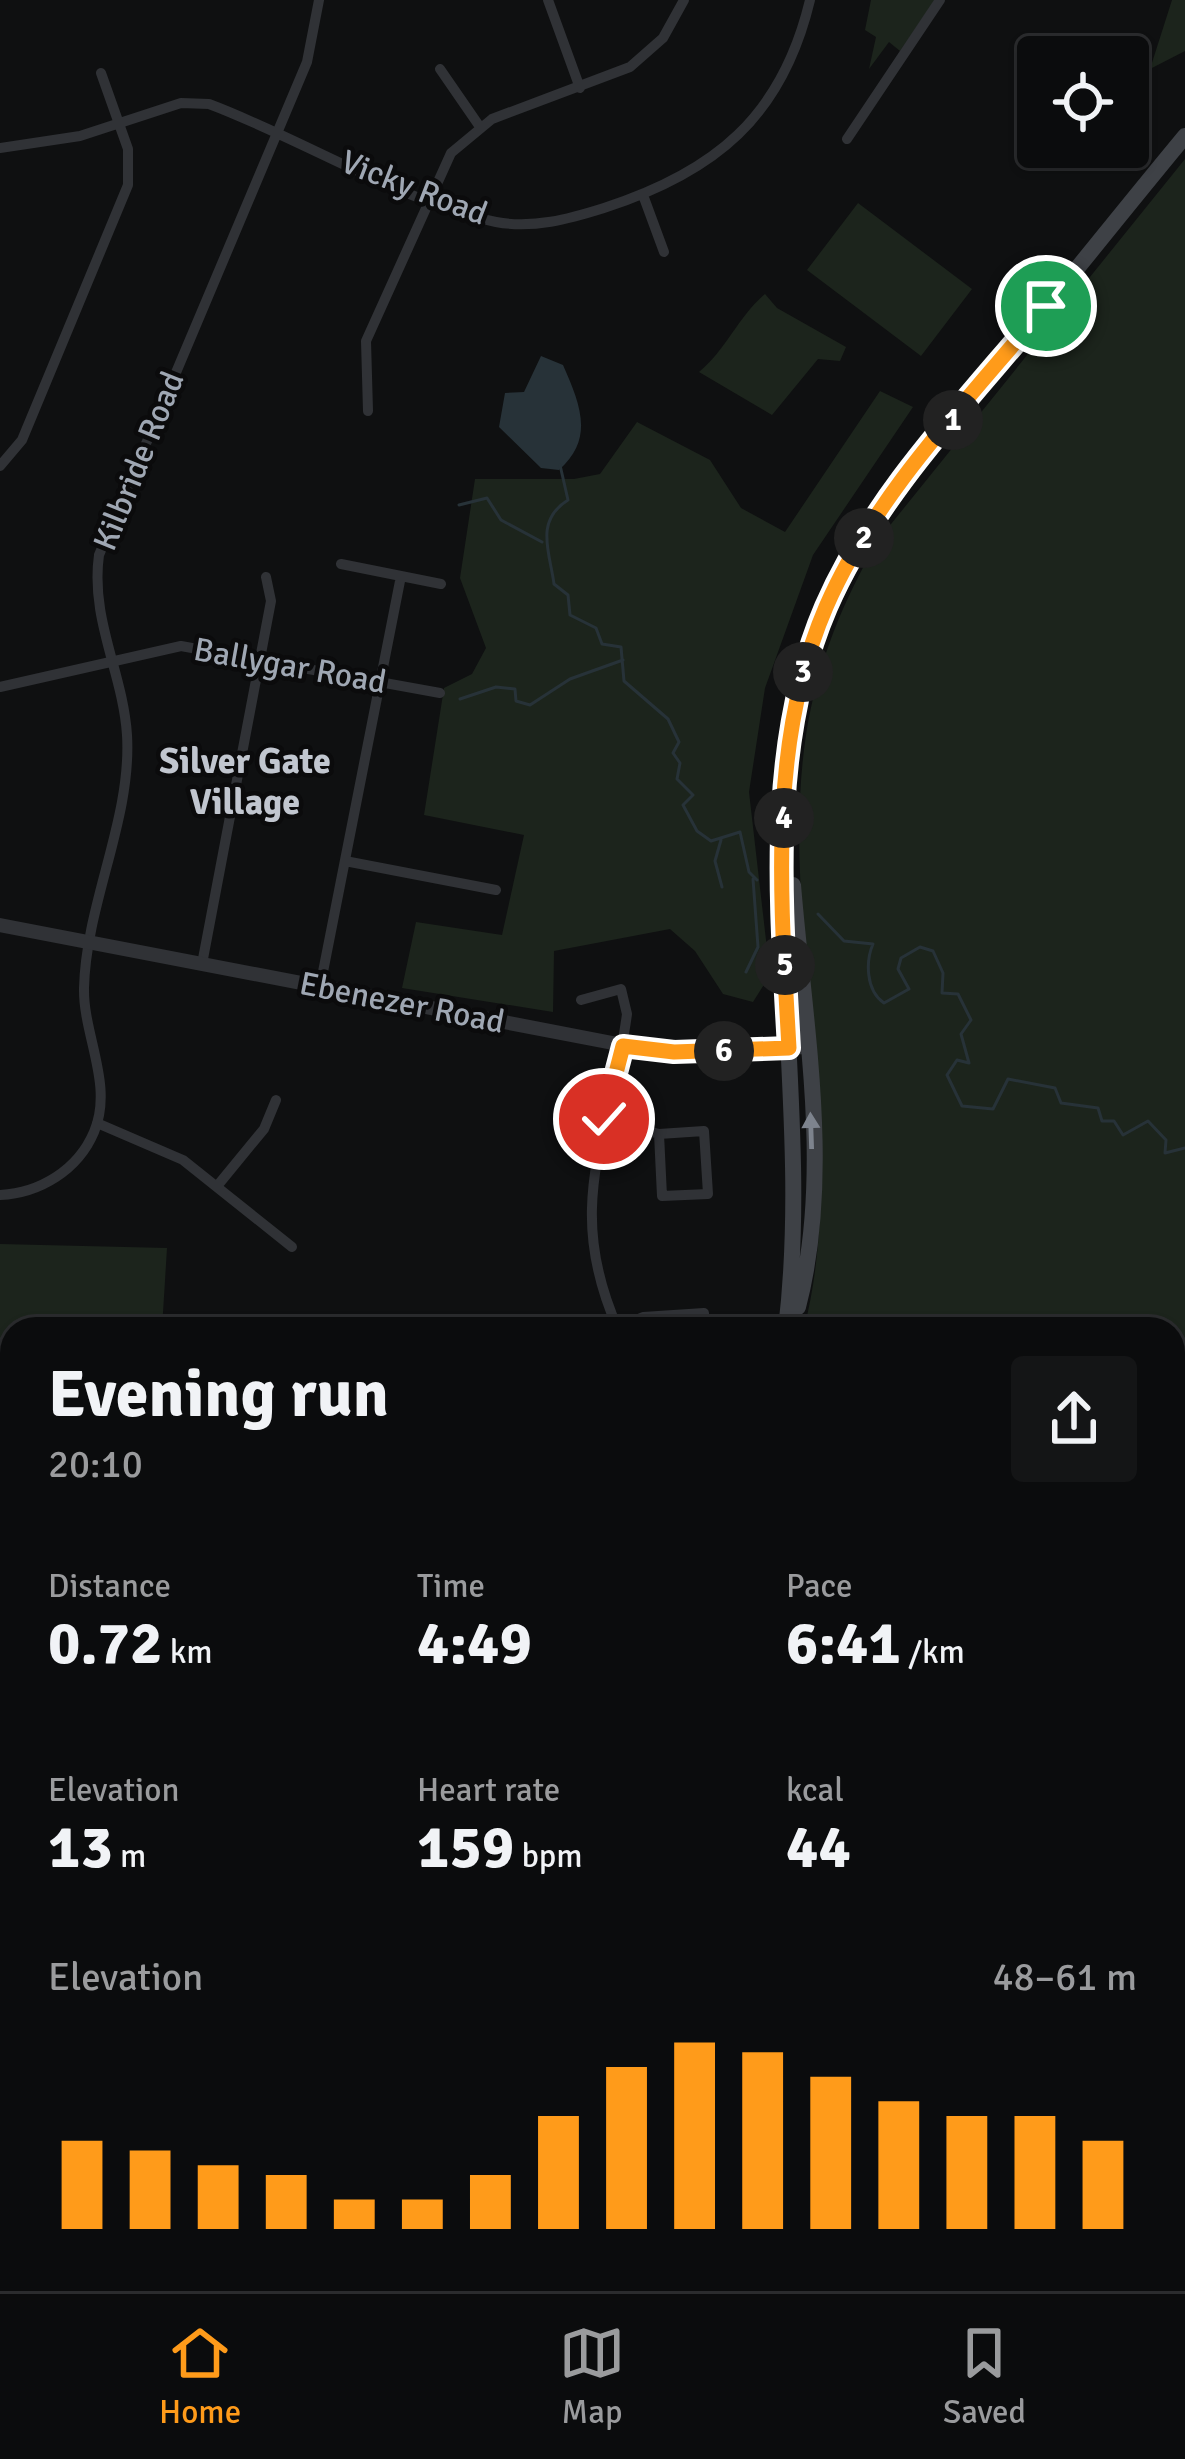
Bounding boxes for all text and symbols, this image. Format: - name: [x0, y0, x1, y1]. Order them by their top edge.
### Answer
- map controls: [1017, 36, 1149, 168]
- button: locate: [1017, 36, 1149, 168]
- street label: Vicky Road: [335, 141, 493, 235]
- pin: [995, 255, 1097, 357]
- icon: arrive: [1013, 273, 1079, 339]
- street label: Kilbride Road: [85, 366, 193, 556]
- pin: 1: [923, 390, 983, 450]
- text: 1: [944, 399, 962, 440]
- pin: 2: [834, 508, 894, 568]
- text: 2: [855, 517, 873, 558]
- street label: Ballygar Road: [191, 629, 389, 703]
- pin: 3: [773, 642, 833, 702]
- text: 3: [794, 651, 812, 692]
- district label: Silver Gate Village: [159, 739, 331, 825]
- pin: 4: [754, 788, 814, 848]
- text: 4: [775, 797, 793, 838]
- pin: 5: [755, 935, 815, 995]
- text: 5: [776, 944, 794, 985]
- street label: Ebenezer Road: [296, 963, 508, 1043]
- pin: 6: [694, 1021, 754, 1081]
- text: 6: [715, 1030, 733, 1071]
- pin: [553, 1068, 655, 1170]
- icon: check: [571, 1086, 637, 1152]
- one-way arrow: [801, 1111, 820, 1149]
- text: Evening run: [48, 1354, 389, 1435]
- button: share: [1011, 1356, 1137, 1482]
- text: 20:10: [48, 1440, 143, 1488]
- text: Distance: [48, 1566, 171, 1607]
- text: Time: [417, 1566, 485, 1607]
- text: Pace: [786, 1566, 852, 1607]
- text: 0.72: [48, 1607, 162, 1681]
- text: 4:49: [417, 1607, 532, 1681]
- text: 6:41: [786, 1607, 901, 1681]
- text: km: [162, 1632, 213, 1673]
- text: /km: [901, 1632, 965, 1673]
- text: Elevation: [48, 1770, 179, 1811]
- text: Heart rate: [417, 1770, 560, 1811]
- text: kcal: [786, 1770, 844, 1811]
- text: 13: [48, 1811, 113, 1885]
- text: 159: [417, 1811, 514, 1885]
- text: 44: [786, 1811, 851, 1885]
- text: m: [113, 1836, 146, 1877]
- text: bpm: [514, 1836, 583, 1877]
- text: Elevation: [48, 1953, 203, 2001]
- text: 48–61 m: [992, 1953, 1137, 2001]
- tab: Home: [159, 2320, 241, 2433]
- tab: Map: [559, 2320, 625, 2433]
- tab: Saved: [943, 2320, 1026, 2433]

